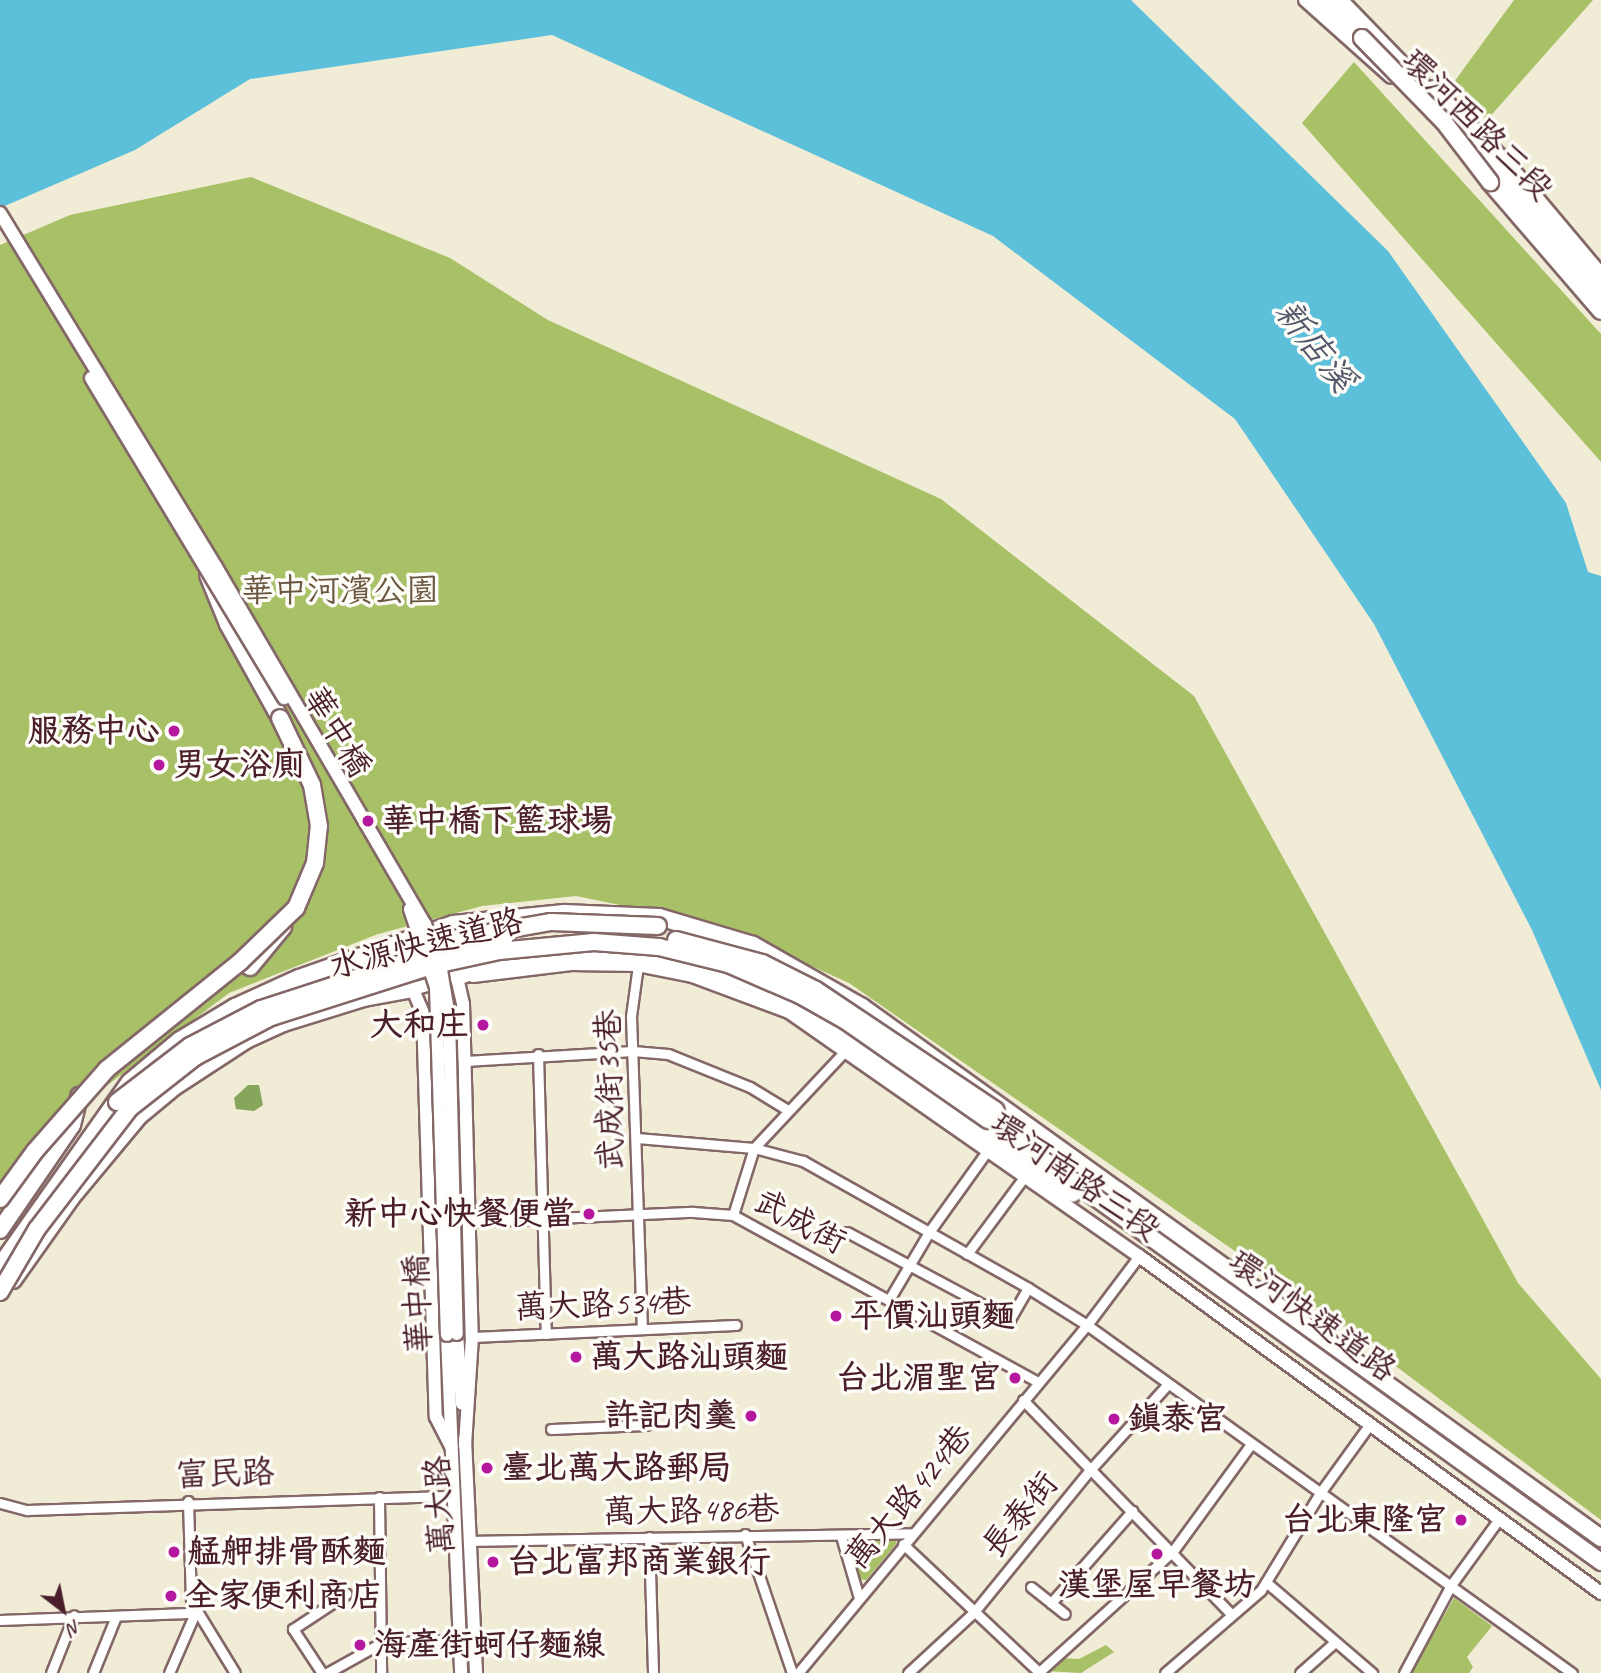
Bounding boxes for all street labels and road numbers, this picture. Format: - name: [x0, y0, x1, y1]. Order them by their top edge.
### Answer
- street label: 環河西路三段: [1393, 41, 1561, 209]
- street label: 華中橋: [295, 679, 379, 785]
- street label: 水源快速道路: [325, 901, 527, 987]
- street label: 武成街35巷: [589, 1009, 631, 1171]
- street label: 環河南路三段: [983, 1104, 1167, 1250]
- street label: 武成街: [747, 1181, 853, 1263]
- street label: 環河快速道路: [1220, 1242, 1404, 1390]
- street label: 華中橋: [396, 1254, 440, 1354]
- street label: 萬大路534巷: [514, 1282, 692, 1328]
- street label: 萬大路424巷: [837, 1417, 981, 1577]
- street label: 富民路: [175, 1452, 275, 1496]
- street label: 萬大路: [418, 1455, 462, 1555]
- street label: 長泰街: [973, 1464, 1067, 1566]
- street label: 萬大路486巷: [602, 1490, 780, 1532]

